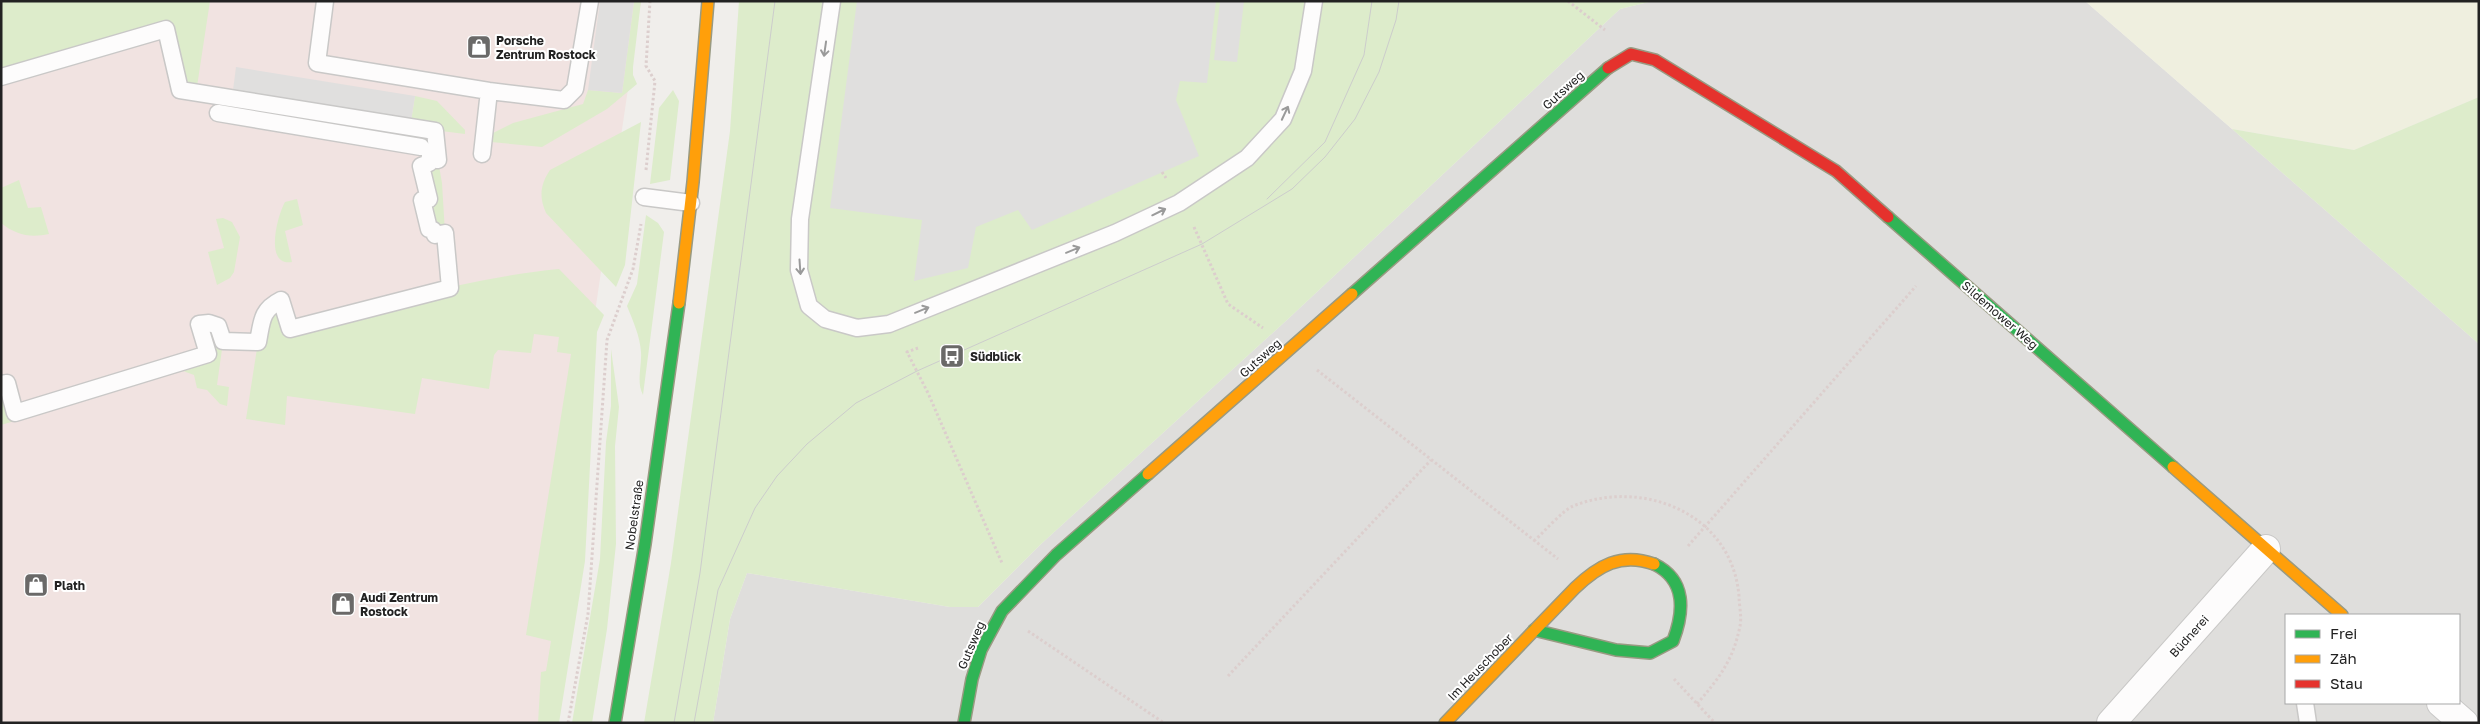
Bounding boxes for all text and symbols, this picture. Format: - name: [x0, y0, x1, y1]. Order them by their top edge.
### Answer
- place label: Porsche Zentrum Rostock: [496, 33, 596, 62]
- shop icon: Porsche Zentrum Rostock: [466, 34, 492, 60]
- one-way arrow: [819, 41, 829, 57]
- street label: Gutsweg: [1539, 67, 1587, 113]
- one-way arrow: [1280, 106, 1290, 121]
- one-way arrow: [1151, 207, 1166, 216]
- one-way arrow: [1065, 245, 1080, 254]
- one-way arrow: [795, 259, 805, 275]
- street label: Sildemower Weg: [1959, 278, 2041, 352]
- one-way arrow: [915, 305, 930, 314]
- street label: Gutsweg: [1236, 335, 1284, 381]
- bus stop icon: Südblick: [939, 343, 965, 369]
- place label: Südblick: [970, 349, 1021, 364]
- street label: Nobelstraße: [622, 479, 646, 551]
- shop icon: Plath: [23, 572, 49, 598]
- place label: Plath: [54, 578, 85, 593]
- place label: Audi Zentrum Rostock: [360, 590, 438, 619]
- shop icon: Audi Zentrum Rostock: [330, 591, 356, 617]
- street label: Büdnerei: [2166, 612, 2212, 660]
- legend: [2285, 614, 2460, 704]
- street label: Gutsweg: [954, 619, 988, 671]
- text: Frei: [2330, 624, 2357, 642]
- street label: Im Heuschober: [1444, 630, 1516, 704]
- text: Zäh: [2330, 649, 2357, 667]
- text: Stau: [2330, 674, 2363, 692]

